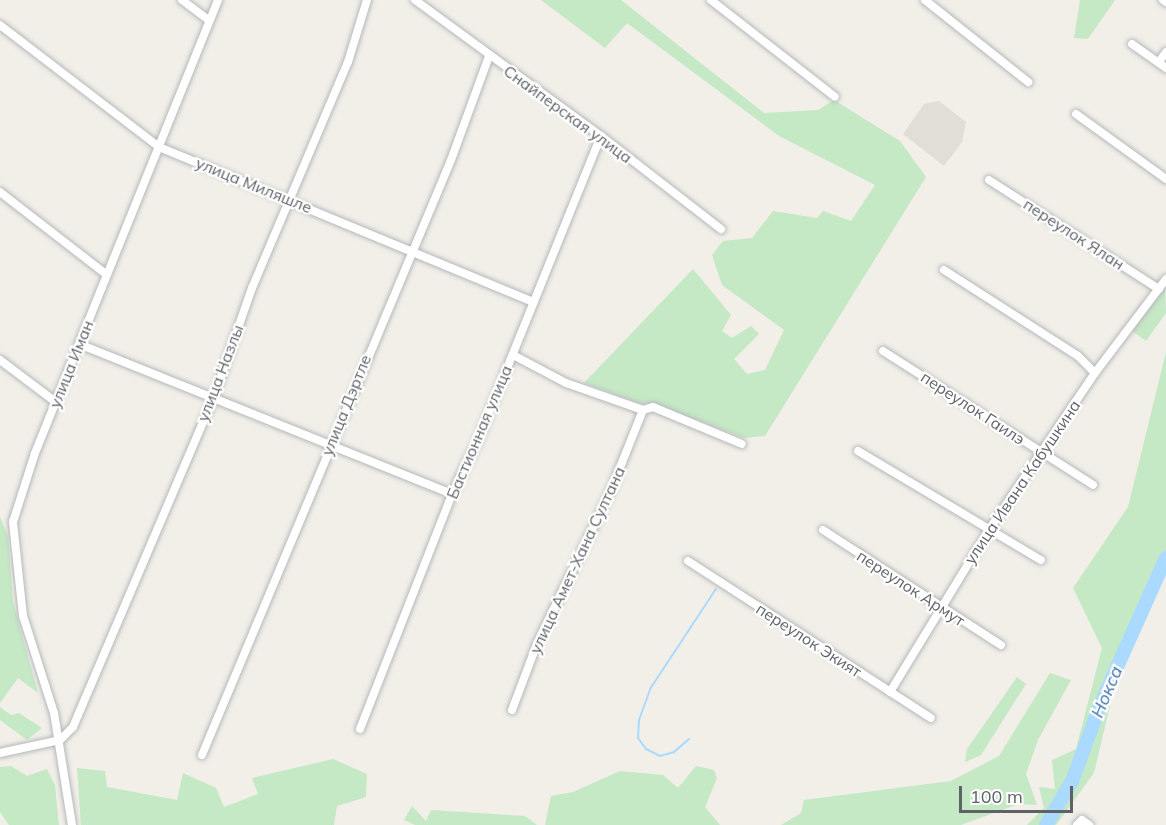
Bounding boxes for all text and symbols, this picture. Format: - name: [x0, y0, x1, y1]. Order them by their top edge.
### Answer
- street label: Снайперская улица: [500, 61, 636, 167]
- street label: улица Миляшле: [193, 153, 315, 217]
- street label: переулок Ялан: [1020, 194, 1128, 274]
- street label: улица Иман: [45, 317, 97, 411]
- street label: улица Назлы: [193, 322, 247, 424]
- street label: улица Дэртле: [317, 352, 375, 458]
- street label: Бастионная улица: [442, 362, 516, 502]
- street label: переулок Гаилэ: [917, 367, 1029, 449]
- street label: улица Ивана Кабушкина: [960, 396, 1084, 568]
- street label: улица Амет-Хана Султана: [525, 463, 629, 657]
- street label: переулок Армут: [853, 546, 969, 630]
- street label: переулок Экият: [753, 599, 865, 681]
- water label: Нокса: [1087, 663, 1127, 721]
- scale bar: [962, 774, 1076, 812]
- text: 100 m: [970, 785, 1023, 808]

